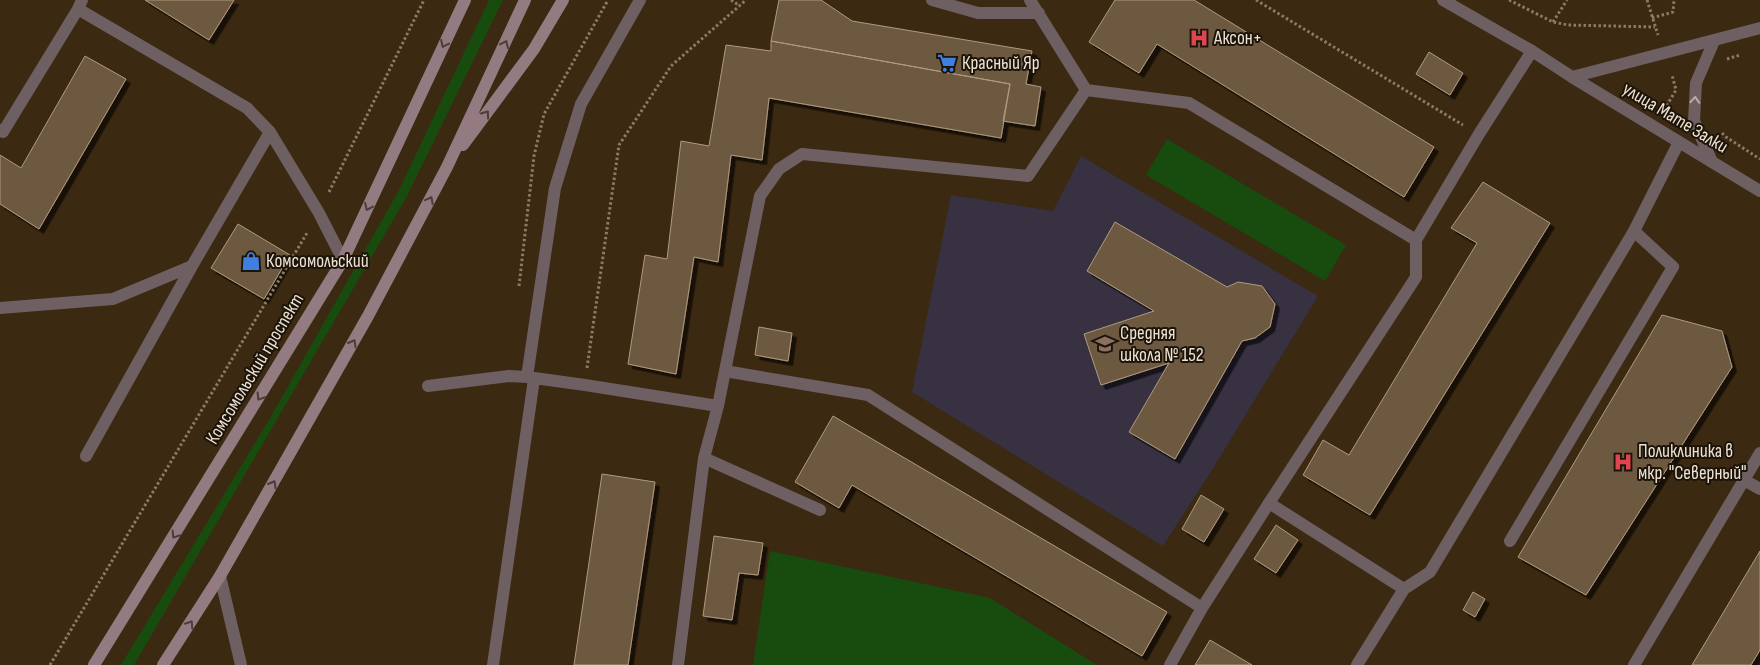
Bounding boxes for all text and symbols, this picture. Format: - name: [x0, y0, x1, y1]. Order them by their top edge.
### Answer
- hospital icon: Аксон+: [1188, 27, 1210, 49]
- place label: Аксон+: [1213, 27, 1262, 50]
- one-way arrow: [440, 39, 451, 48]
- one-way arrow: [499, 40, 509, 49]
- supermarket icon: Красный Яр: [936, 52, 958, 74]
- place label: Красный Яр: [962, 52, 1040, 75]
- street label: улица Мате Залки: [1618, 77, 1732, 159]
- one-way arrow: [1690, 96, 1701, 104]
- one-way arrow: [480, 110, 489, 120]
- one-way arrow: [424, 196, 434, 205]
- one-way arrow: [364, 202, 374, 211]
- shop icon: Комсомольский: [240, 250, 262, 272]
- place label: Комсомольский: [266, 250, 369, 273]
- street label: Комсомольский проспект: [201, 289, 309, 449]
- place label: Средняя школа № 152: [1120, 322, 1204, 367]
- school or university icon: Средняя школа № 152: [1094, 333, 1116, 355]
- one-way arrow: [347, 340, 357, 349]
- one-way arrow: [257, 391, 267, 400]
- place label: Поликлиника в мкр. "Северный": [1638, 440, 1747, 485]
- hospital icon: Поликлиника в мкр. "Северный": [1612, 451, 1634, 473]
- one-way arrow: [266, 481, 276, 490]
- one-way arrow: [171, 530, 181, 539]
- one-way arrow: [183, 620, 193, 629]

